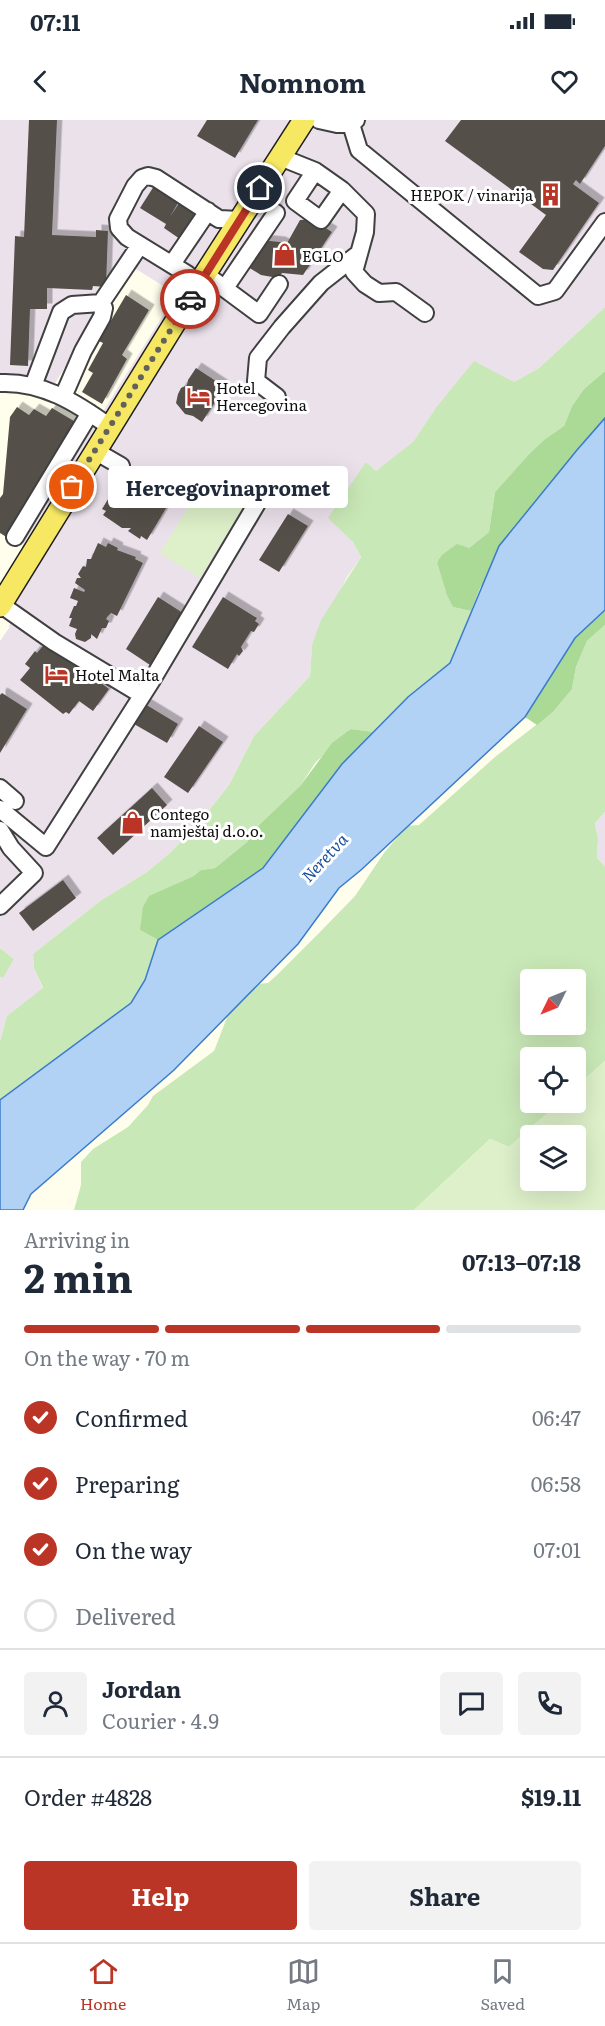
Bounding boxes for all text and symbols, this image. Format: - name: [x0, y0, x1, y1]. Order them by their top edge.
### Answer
- text: 07:11: [30, 5, 80, 38]
- text: Nomnom: [239, 61, 366, 101]
- icon: back: [24, 65, 57, 98]
- icon: heart: [548, 65, 581, 98]
- pin: [234, 162, 285, 213]
- icon: home: [243, 171, 276, 204]
- building icon: HEPOK / vinarija: [538, 181, 564, 207]
- place label: HEPOK / vinarija: [410, 183, 534, 206]
- shop icon: EGLO: [271, 242, 297, 268]
- place label: EGLO: [302, 244, 344, 267]
- courier: [160, 269, 220, 329]
- icon: car: [174, 283, 207, 316]
- place label: Hotel Hercegovina: [216, 376, 308, 416]
- hotel icon: Hotel Hercegovina: [185, 383, 211, 409]
- pin: [46, 461, 97, 512]
- callout: Hercegovinapromet: [108, 466, 348, 508]
- icon: bag: [55, 470, 88, 503]
- text: Hercegovinapromet: [126, 472, 330, 502]
- hotel icon: Hotel Malta: [44, 661, 70, 687]
- place label: Hotel Malta: [75, 663, 160, 686]
- place label: Contego namještaj d.o.o.: [150, 802, 264, 842]
- shop icon: Contego namještaj d.o.o.: [119, 809, 145, 835]
- water label: Neretva: [295, 827, 353, 887]
- north arrow: [520, 969, 586, 1035]
- map controls: [520, 969, 586, 1191]
- button: locate: [520, 1047, 586, 1113]
- button: layers: [520, 1125, 586, 1191]
- text: Arriving in: [24, 1224, 130, 1254]
- text: 07:13–07:18: [462, 1245, 581, 1278]
- text: 2 min: [24, 1247, 133, 1305]
- text: On the way · 70 m: [24, 1342, 190, 1372]
- icon: check: [24, 1401, 57, 1434]
- text: Confirmed: [75, 1401, 188, 1434]
- text: 06:47: [532, 1402, 581, 1432]
- icon: check: [24, 1467, 57, 1500]
- text: Preparing: [75, 1467, 179, 1500]
- text: 06:58: [531, 1468, 581, 1498]
- icon: check: [24, 1533, 57, 1566]
- text: On the way: [75, 1533, 192, 1566]
- text: 07:01: [533, 1534, 581, 1564]
- text: Delivered: [75, 1599, 176, 1632]
- button: person: [24, 1672, 87, 1735]
- text: Jordan: [102, 1672, 181, 1705]
- button: chat: [440, 1672, 503, 1735]
- button: phone: [518, 1672, 581, 1735]
- text: Courier · 4.9: [102, 1705, 219, 1735]
- text: Order #4828: [24, 1780, 152, 1813]
- text: $19.11: [521, 1780, 581, 1813]
- button: Help: [24, 1861, 297, 1930]
- button: Share: [309, 1861, 581, 1930]
- tab: Home: [80, 1955, 126, 2015]
- tab: Map: [286, 1955, 320, 2015]
- tab: Saved: [480, 1955, 525, 2015]

